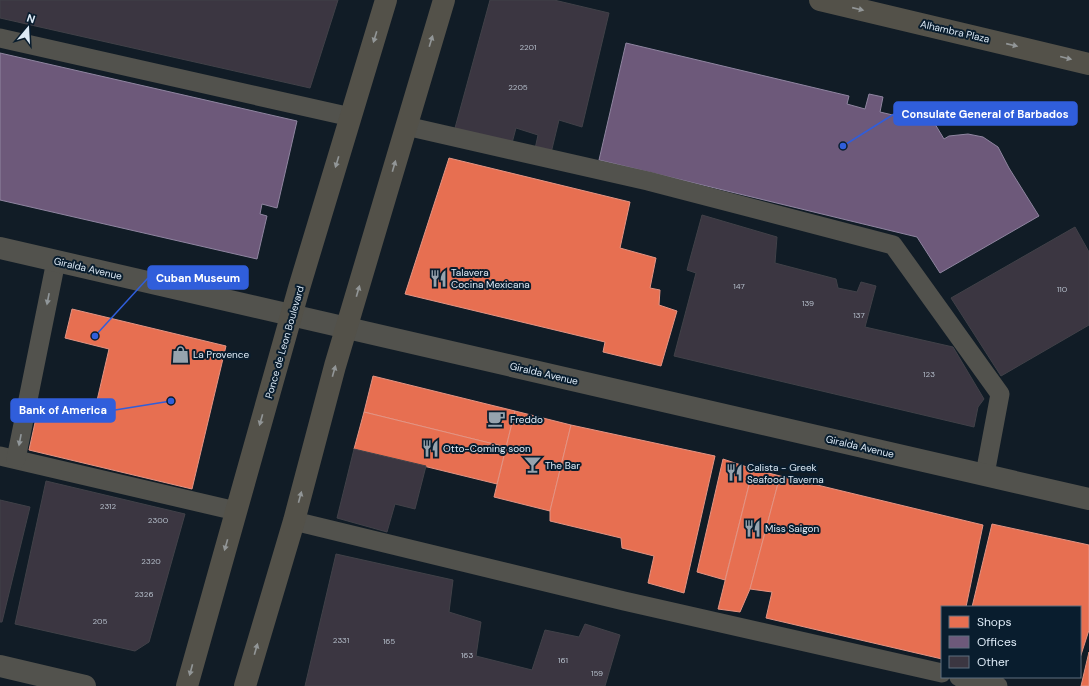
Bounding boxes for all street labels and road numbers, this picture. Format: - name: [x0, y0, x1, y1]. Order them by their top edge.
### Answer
- street label: Alhambra Plaza: [919, 17, 991, 46]
- street label: Giralda Avenue: [52, 254, 124, 283]
- street label: Ponce de Leon Boulevard: [262, 284, 307, 400]
- street label: Giralda Avenue: [508, 359, 580, 388]
- street label: Giralda Avenue: [824, 432, 896, 461]

